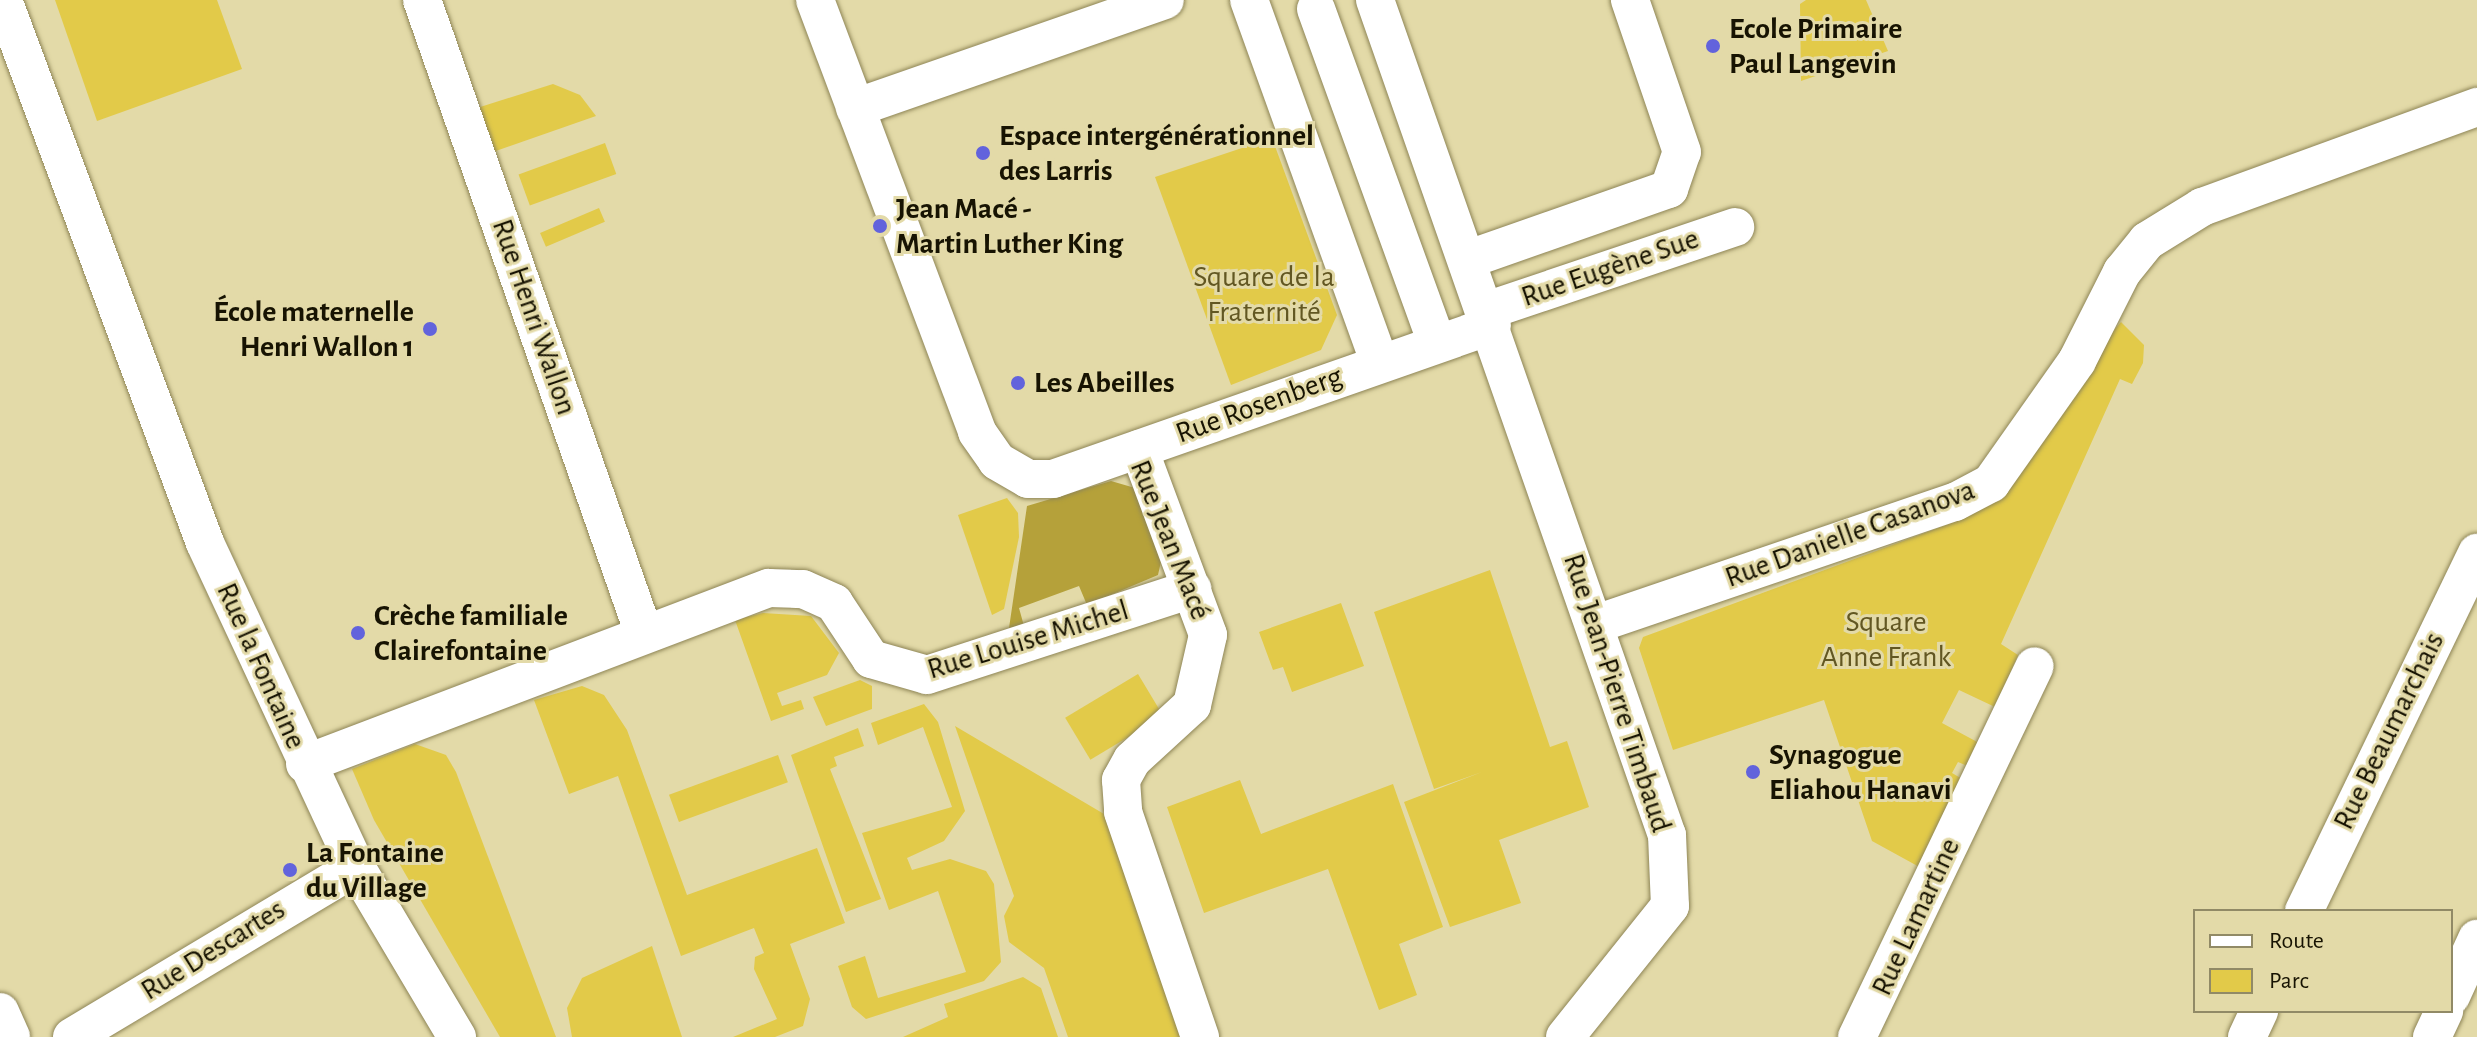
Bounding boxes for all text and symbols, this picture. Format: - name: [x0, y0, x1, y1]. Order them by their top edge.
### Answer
- place label: Ecole Primaire Paul Langevin: [1729, 11, 1902, 82]
- marker: Ecole Primaire Paul Langevin: [1704, 37, 1722, 55]
- place label: Espace intergénérationnel des Larris: [999, 118, 1314, 188]
- marker: Espace intergénérationnel des Larris: [974, 144, 992, 162]
- place label: Jean Macé - Martin Luther King: [896, 191, 1123, 262]
- street label: Rue Henri Wallon: [484, 214, 584, 420]
- marker: Jean Macé - Martin Luther King: [871, 217, 889, 235]
- street label: Rue Eugène Sue: [1517, 221, 1703, 315]
- park label: Square de la Fraternité: [1193, 259, 1335, 330]
- place label: École maternelle Henri Wallon 1: [213, 294, 414, 364]
- marker: École maternelle Henri Wallon 1: [421, 320, 439, 338]
- street label: Rue Rosenberg: [1171, 358, 1347, 452]
- place label: Les Abeilles: [1034, 365, 1174, 401]
- marker: Les Abeilles: [1009, 374, 1027, 392]
- street label: Rue Jean Macé: [1122, 455, 1218, 625]
- street label: Rue Danielle Casanova: [1720, 472, 1980, 596]
- street label: Rue Jean-Pierre Timbaud: [1555, 549, 1679, 837]
- street label: Rue la Fontaine: [208, 577, 314, 755]
- street label: Rue Louise Michel: [923, 592, 1133, 688]
- place label: Crèche familiale Clairefontaine: [374, 598, 568, 668]
- park label: Square Anne Frank: [1821, 604, 1951, 674]
- marker: Crèche familiale Clairefontaine: [349, 624, 367, 642]
- street label: Rue Beaumarchais: [2326, 626, 2452, 836]
- place label: Synagogue Eliahou Hanavi: [1769, 737, 1952, 808]
- marker: Synagogue Eliahou Hanavi: [1744, 763, 1762, 781]
- street label: Rue Lamartine: [1864, 833, 1968, 1001]
- place label: La Fontaine du Village: [306, 835, 444, 906]
- marker: La Fontaine du Village: [281, 861, 299, 879]
- street label: Rue Descartes: [134, 892, 292, 1008]
- legend: [2193, 909, 2453, 1013]
- text: Route: [2269, 929, 2324, 953]
- text: Parc: [2269, 969, 2309, 993]

